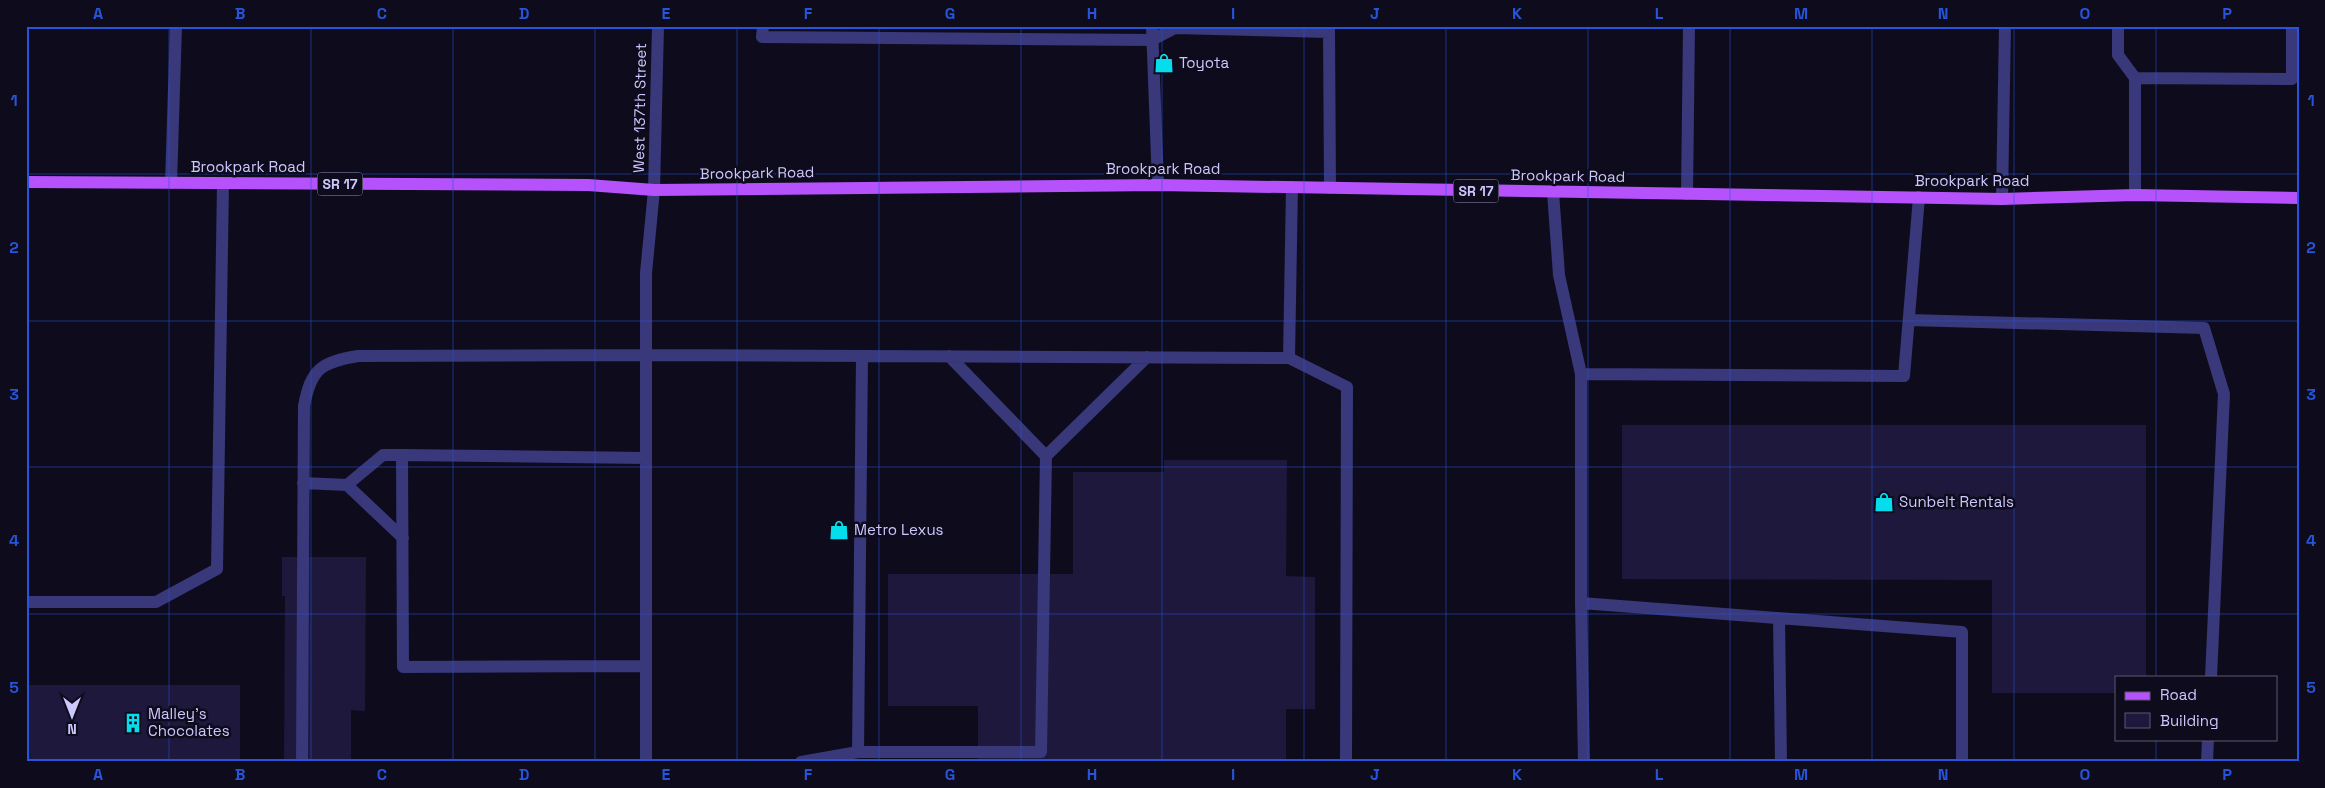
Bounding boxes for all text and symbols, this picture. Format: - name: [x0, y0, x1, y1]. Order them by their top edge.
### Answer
- text: A: [93, 3, 103, 24]
- text: B: [235, 3, 245, 24]
- text: C: [377, 3, 387, 24]
- text: D: [519, 3, 529, 24]
- text: E: [662, 3, 671, 24]
- text: F: [804, 3, 813, 24]
- text: G: [945, 3, 955, 24]
- text: H: [1087, 3, 1097, 24]
- text: I: [1231, 3, 1235, 24]
- text: J: [1370, 3, 1380, 24]
- text: K: [1512, 3, 1522, 24]
- text: L: [1655, 3, 1664, 24]
- text: M: [1794, 3, 1808, 24]
- text: N: [1938, 3, 1948, 24]
- text: O: [2080, 3, 2091, 24]
- text: P: [2222, 3, 2232, 24]
- street label: West 137th Street: [629, 43, 650, 173]
- shop icon: Toyota: [1153, 52, 1175, 74]
- place label: Toyota: [1179, 53, 1230, 72]
- text: 1: [10, 90, 18, 111]
- text: 1: [2307, 90, 2315, 111]
- street label: Brookpark Road: [191, 157, 305, 176]
- street label: Brookpark Road: [1106, 159, 1220, 178]
- street label: Brookpark Road: [700, 162, 814, 183]
- street label: Brookpark Road: [1511, 165, 1625, 186]
- street label: Brookpark Road: [1915, 171, 2029, 190]
- road number: SR 17: [318, 172, 362, 195]
- road number: SR 17: [1454, 180, 1498, 202]
- text: 2: [9, 237, 19, 258]
- text: 2: [2306, 237, 2316, 258]
- text: 3: [9, 384, 19, 405]
- text: 3: [2306, 384, 2316, 405]
- shop icon: Sunbelt Rentals: [1873, 491, 1895, 513]
- place label: Sunbelt Rentals: [1899, 492, 2014, 511]
- shop icon: Metro Lexus: [828, 519, 850, 541]
- place label: Metro Lexus: [854, 520, 944, 539]
- text: 4: [9, 530, 19, 551]
- text: 4: [2306, 530, 2316, 551]
- legend: [2115, 676, 2278, 740]
- text: 5: [9, 677, 19, 698]
- text: 5: [2306, 677, 2316, 698]
- text: Road: [2160, 685, 2197, 704]
- north arrow: [48, 690, 98, 740]
- place label: Malley's Chocolates: [148, 704, 230, 740]
- text: Building: [2160, 711, 2219, 730]
- building icon: Malley's Chocolates: [122, 712, 144, 734]
- text: N: [67, 720, 77, 738]
- text: A: [93, 764, 103, 785]
- text: B: [235, 764, 245, 785]
- text: C: [377, 764, 387, 785]
- text: D: [519, 764, 529, 785]
- text: E: [662, 764, 671, 785]
- text: F: [804, 764, 813, 785]
- text: G: [945, 764, 955, 785]
- text: H: [1087, 764, 1097, 785]
- text: I: [1231, 764, 1235, 785]
- text: J: [1370, 764, 1380, 785]
- text: K: [1512, 764, 1522, 785]
- text: L: [1655, 764, 1664, 785]
- text: M: [1794, 764, 1808, 785]
- text: N: [1938, 764, 1948, 785]
- text: O: [2080, 764, 2091, 785]
- text: P: [2222, 764, 2232, 785]

